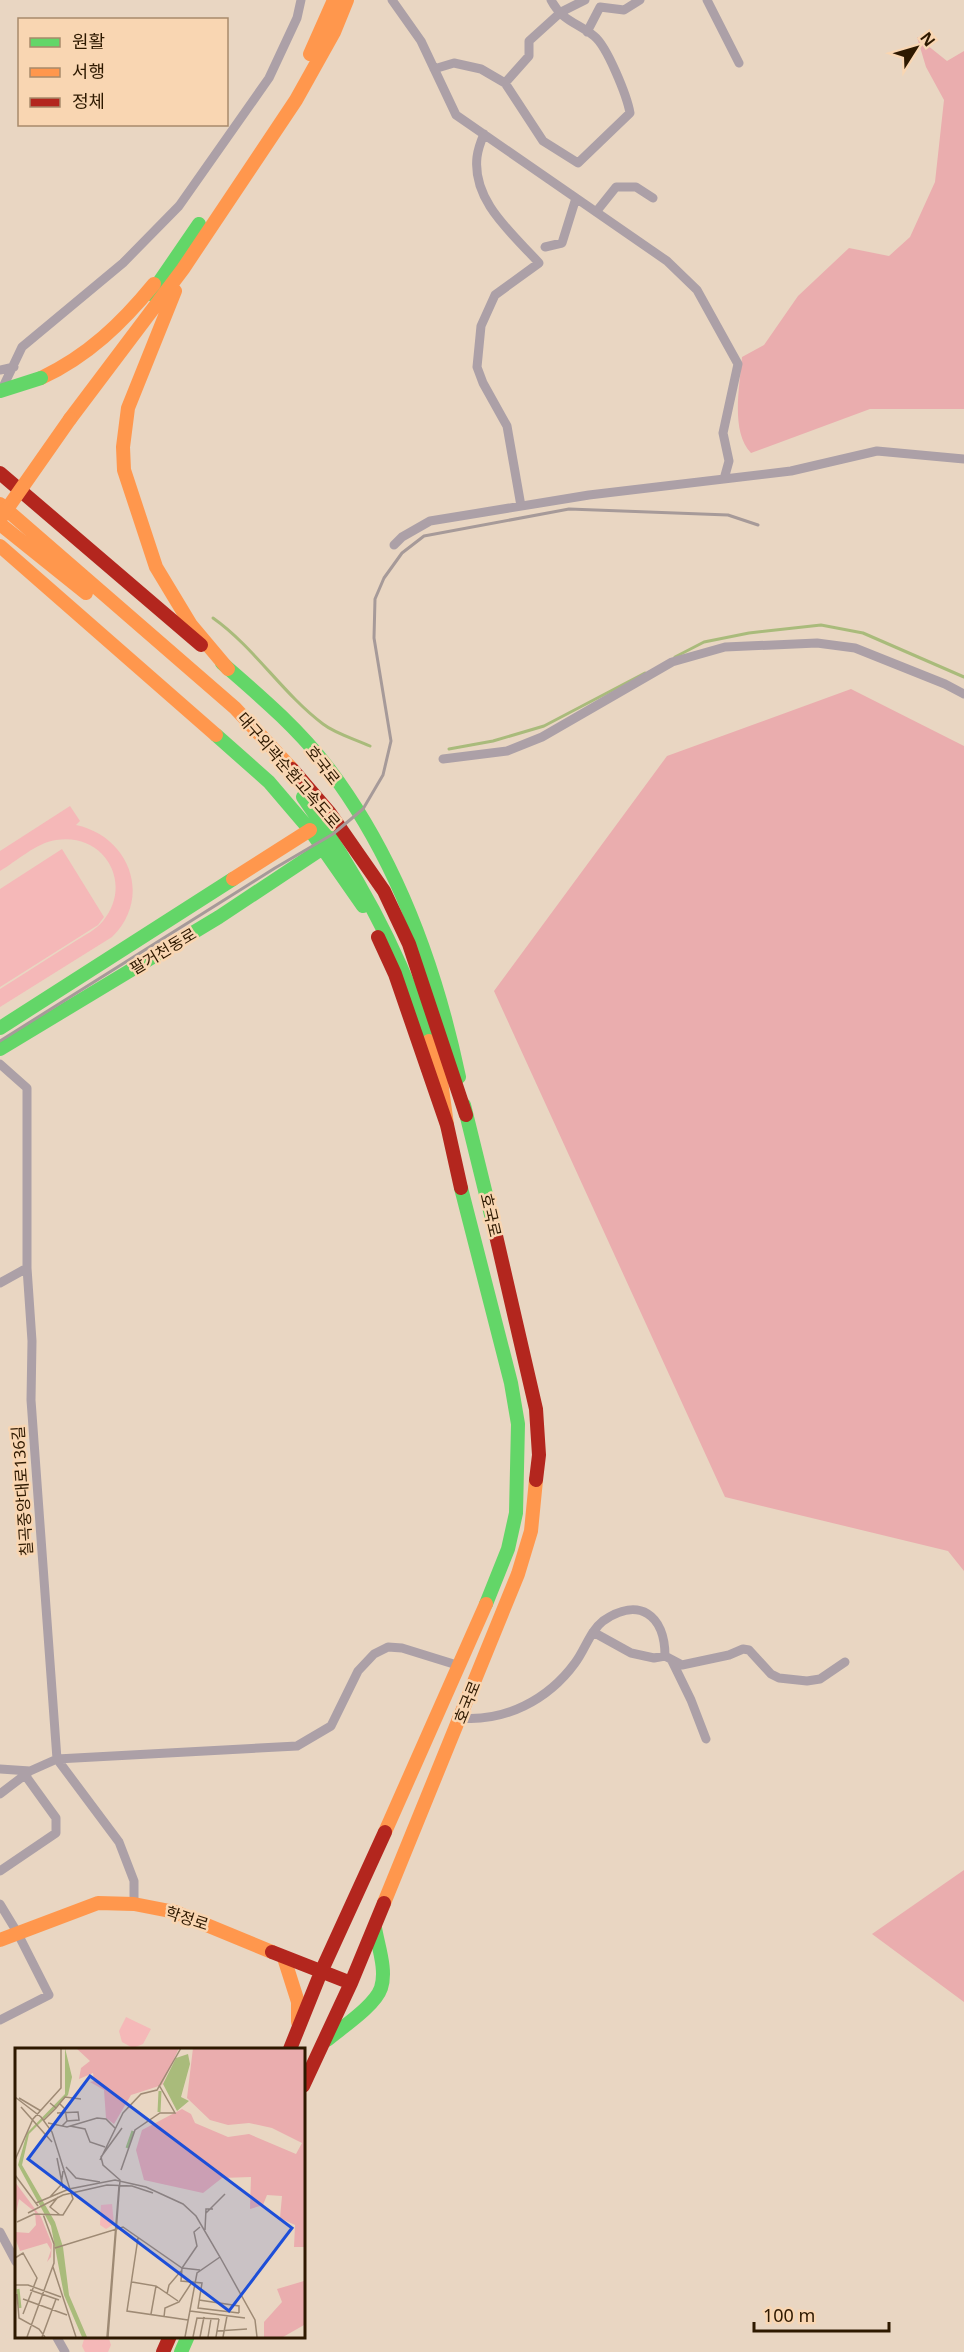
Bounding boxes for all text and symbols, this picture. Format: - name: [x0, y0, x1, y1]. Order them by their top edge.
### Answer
- legend: [18, 18, 228, 126]
- north arrow: [886, 18, 946, 78]
- text: N: [915, 27, 941, 51]
- text: 원활: [72, 29, 105, 53]
- text: 서행: [72, 59, 105, 83]
- text: 정체: [72, 89, 105, 113]
- street label: 대구외곽순환고속도로: [232, 707, 346, 833]
- street label: 호국로: [301, 741, 345, 789]
- street label: 팔거천동로: [126, 922, 200, 979]
- street label: 호국로: [475, 1191, 507, 1239]
- street label: 칠곡중앙대로136길: [6, 1425, 38, 1557]
- street label: 호국로: [449, 1677, 486, 1727]
- street label: 학정로: [163, 1901, 212, 1935]
- inset map: [15, 2048, 304, 2337]
- scale bar: [754, 2295, 889, 2333]
- text: 100 m: [763, 2303, 815, 2327]

